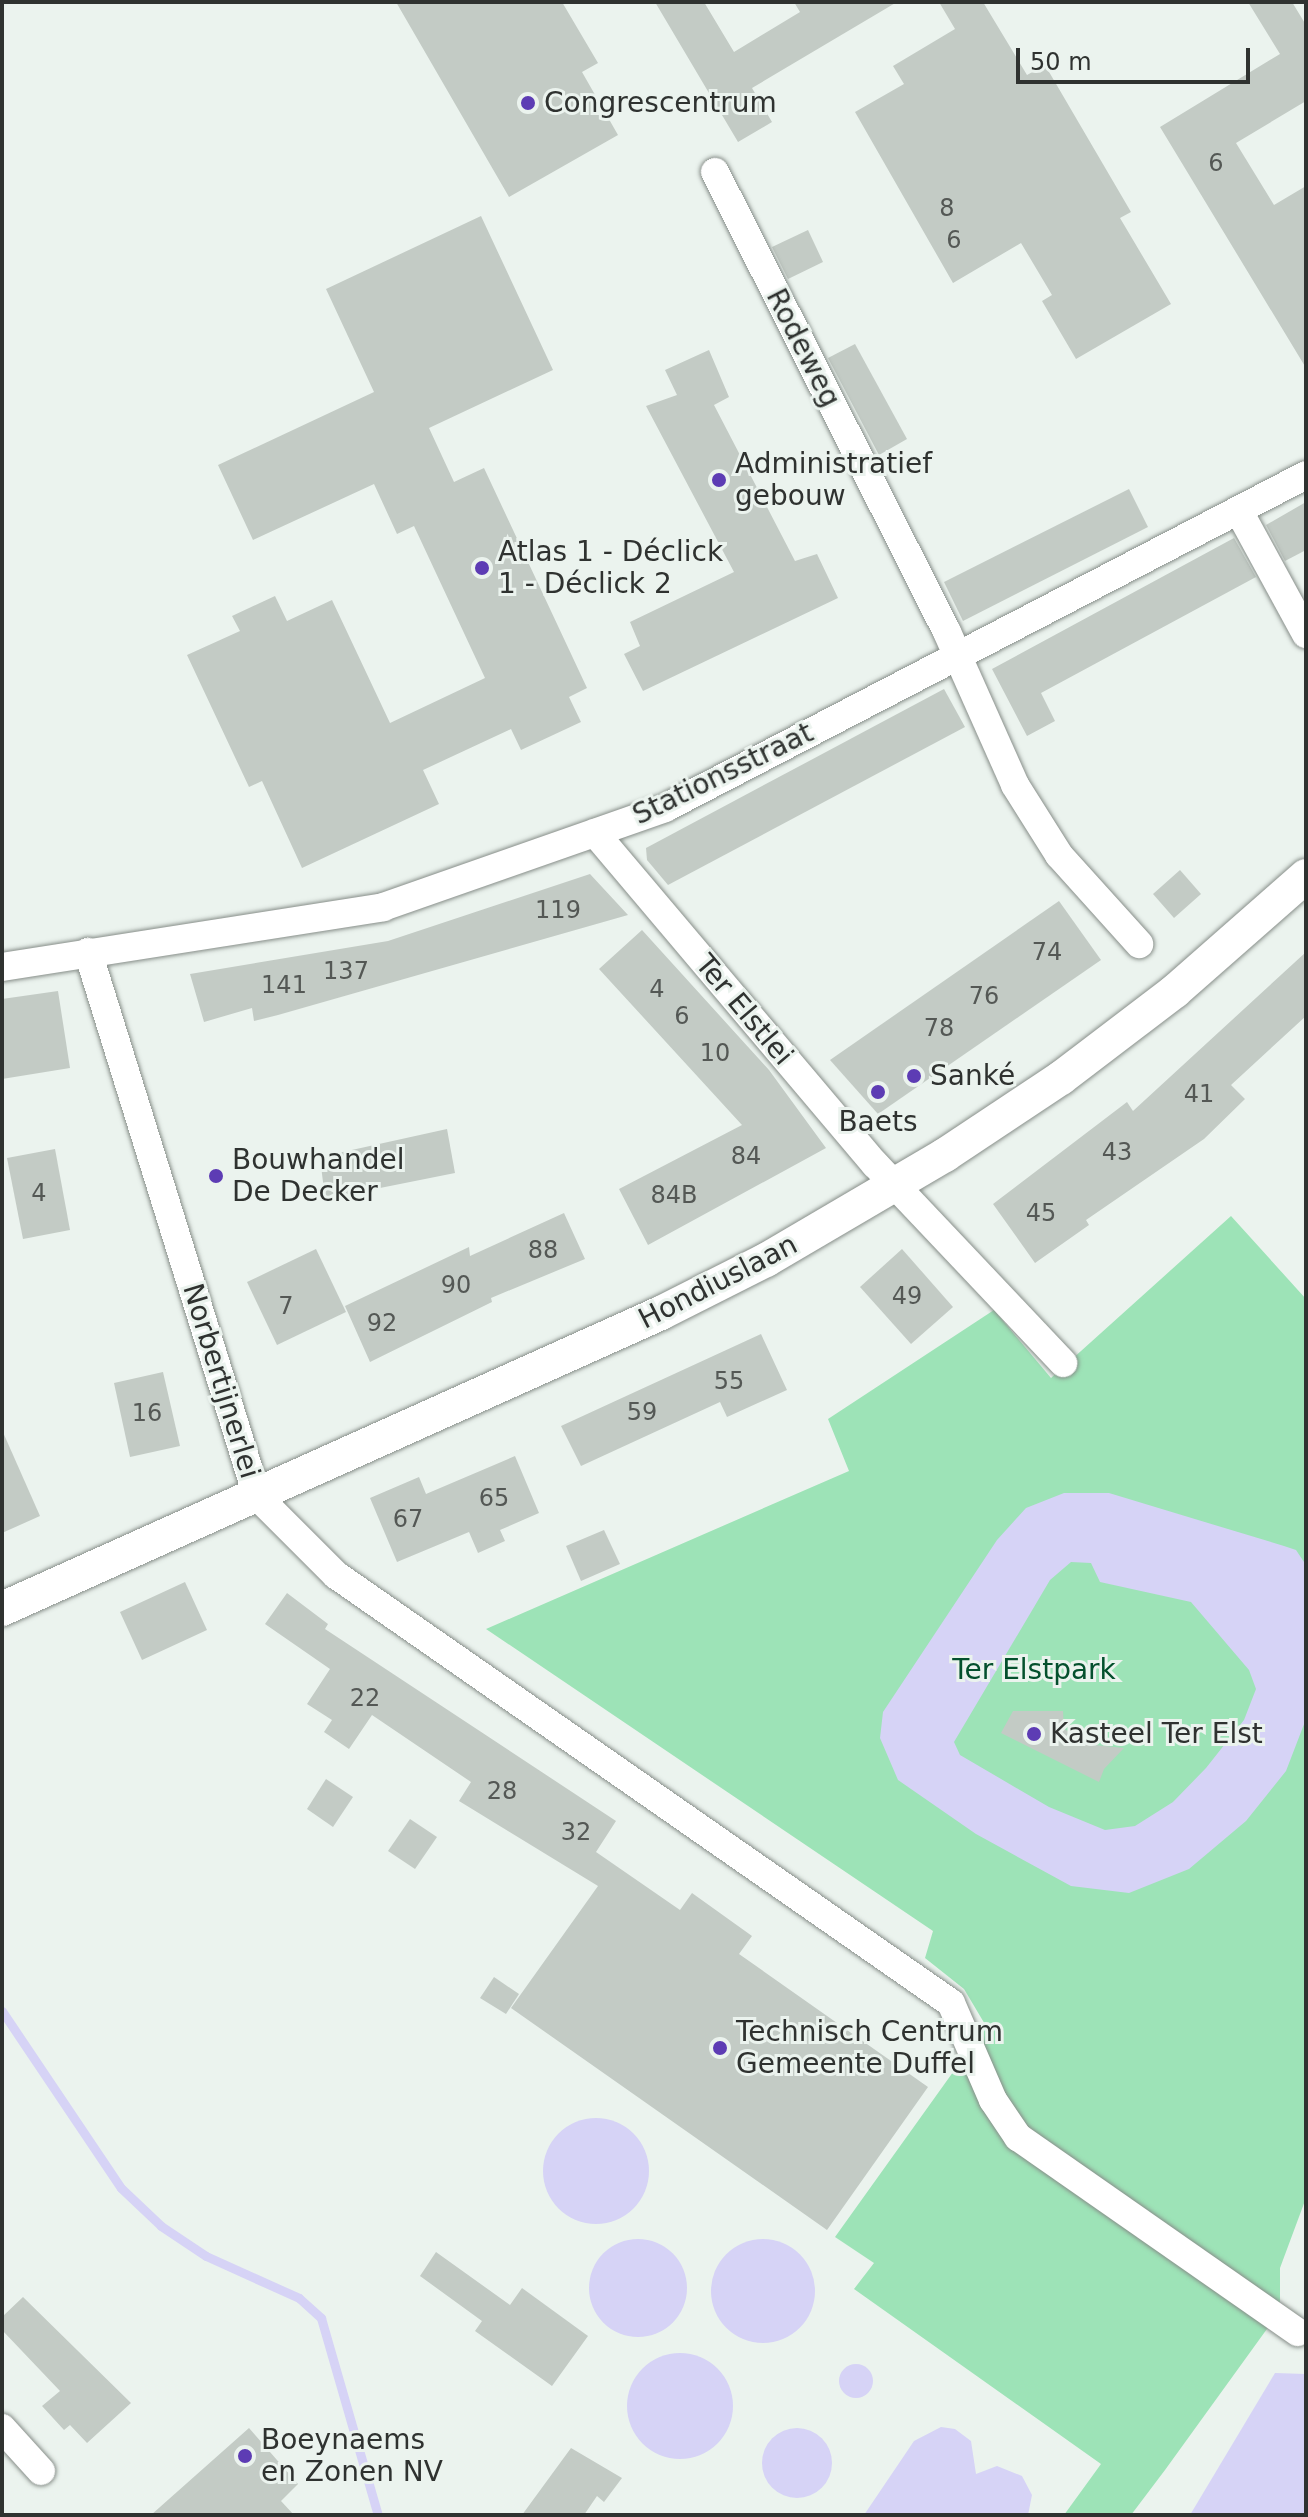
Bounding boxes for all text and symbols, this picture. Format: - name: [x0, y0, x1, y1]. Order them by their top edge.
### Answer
- scale bar: [1020, 32, 1254, 82]
- text: 50 m: [1030, 48, 1092, 76]
- place label: Congrescentrum: [544, 86, 777, 120]
- marker: Congrescentrum: [519, 94, 537, 112]
- house number: 6: [1208, 150, 1224, 178]
- house number: 8: [939, 195, 955, 223]
- house number: 6: [946, 227, 962, 255]
- street label: Rodeweg: [759, 283, 847, 413]
- place label: Administratief gebouw: [735, 447, 932, 513]
- marker: Administratief gebouw: [710, 471, 728, 489]
- place label: Atlas 1 - Déclick 1 - Déclick 2: [498, 535, 723, 601]
- marker: Atlas 1 - Déclick 1 - Déclick 2: [473, 559, 491, 577]
- street label: Stationsstraat: [627, 716, 819, 832]
- house number: 119: [535, 897, 581, 925]
- house number: 74: [1032, 939, 1062, 967]
- street label: Ter Elstlei: [688, 948, 800, 1072]
- house number: 137: [323, 958, 369, 986]
- house number: 141: [261, 972, 307, 1000]
- house number: 4: [649, 976, 665, 1004]
- house number: 76: [969, 983, 999, 1011]
- house number: 6: [674, 1003, 690, 1031]
- house number: 78: [924, 1015, 954, 1043]
- house number: 10: [700, 1040, 730, 1068]
- place label: Sanké: [930, 1059, 1015, 1093]
- marker: Sanké: [905, 1067, 923, 1085]
- house number: 41: [1184, 1081, 1214, 1109]
- marker: Baets: [869, 1083, 887, 1101]
- place label: Baets: [838, 1105, 918, 1139]
- house number: 43: [1102, 1139, 1132, 1167]
- place label: Bouwhandel De Decker: [232, 1143, 404, 1209]
- house number: 84: [731, 1143, 761, 1171]
- marker: Bouwhandel De Decker: [207, 1167, 225, 1185]
- house number: 4: [31, 1180, 47, 1208]
- house number: 84B: [650, 1182, 698, 1210]
- house number: 45: [1026, 1200, 1056, 1228]
- street label: Hondiuslaan: [633, 1228, 803, 1336]
- house number: 88: [528, 1237, 558, 1265]
- house number: 90: [441, 1272, 471, 1300]
- street label: Norbertijnerlei: [175, 1280, 267, 1482]
- house number: 49: [892, 1283, 922, 1311]
- house number: 7: [278, 1293, 294, 1321]
- house number: 92: [367, 1310, 397, 1338]
- house number: 55: [714, 1368, 744, 1396]
- house number: 59: [627, 1399, 657, 1427]
- house number: 16: [132, 1400, 162, 1428]
- house number: 65: [479, 1485, 509, 1513]
- house number: 67: [393, 1506, 423, 1534]
- park label: Ter Elstpark: [952, 1653, 1116, 1687]
- house number: 22: [350, 1685, 380, 1713]
- place label: Kasteel Ter Elst: [1050, 1717, 1263, 1751]
- marker: Kasteel Ter Elst: [1025, 1725, 1043, 1743]
- house number: 28: [487, 1778, 517, 1806]
- house number: 32: [561, 1819, 591, 1847]
- place label: Technisch Centrum Gemeente Duffel: [736, 2015, 1003, 2081]
- marker: Technisch Centrum Gemeente Duffel: [711, 2039, 729, 2057]
- place label: Boeynaems en Zonen NV: [261, 2423, 443, 2489]
- marker: Boeynaems en Zonen NV: [236, 2447, 254, 2465]

